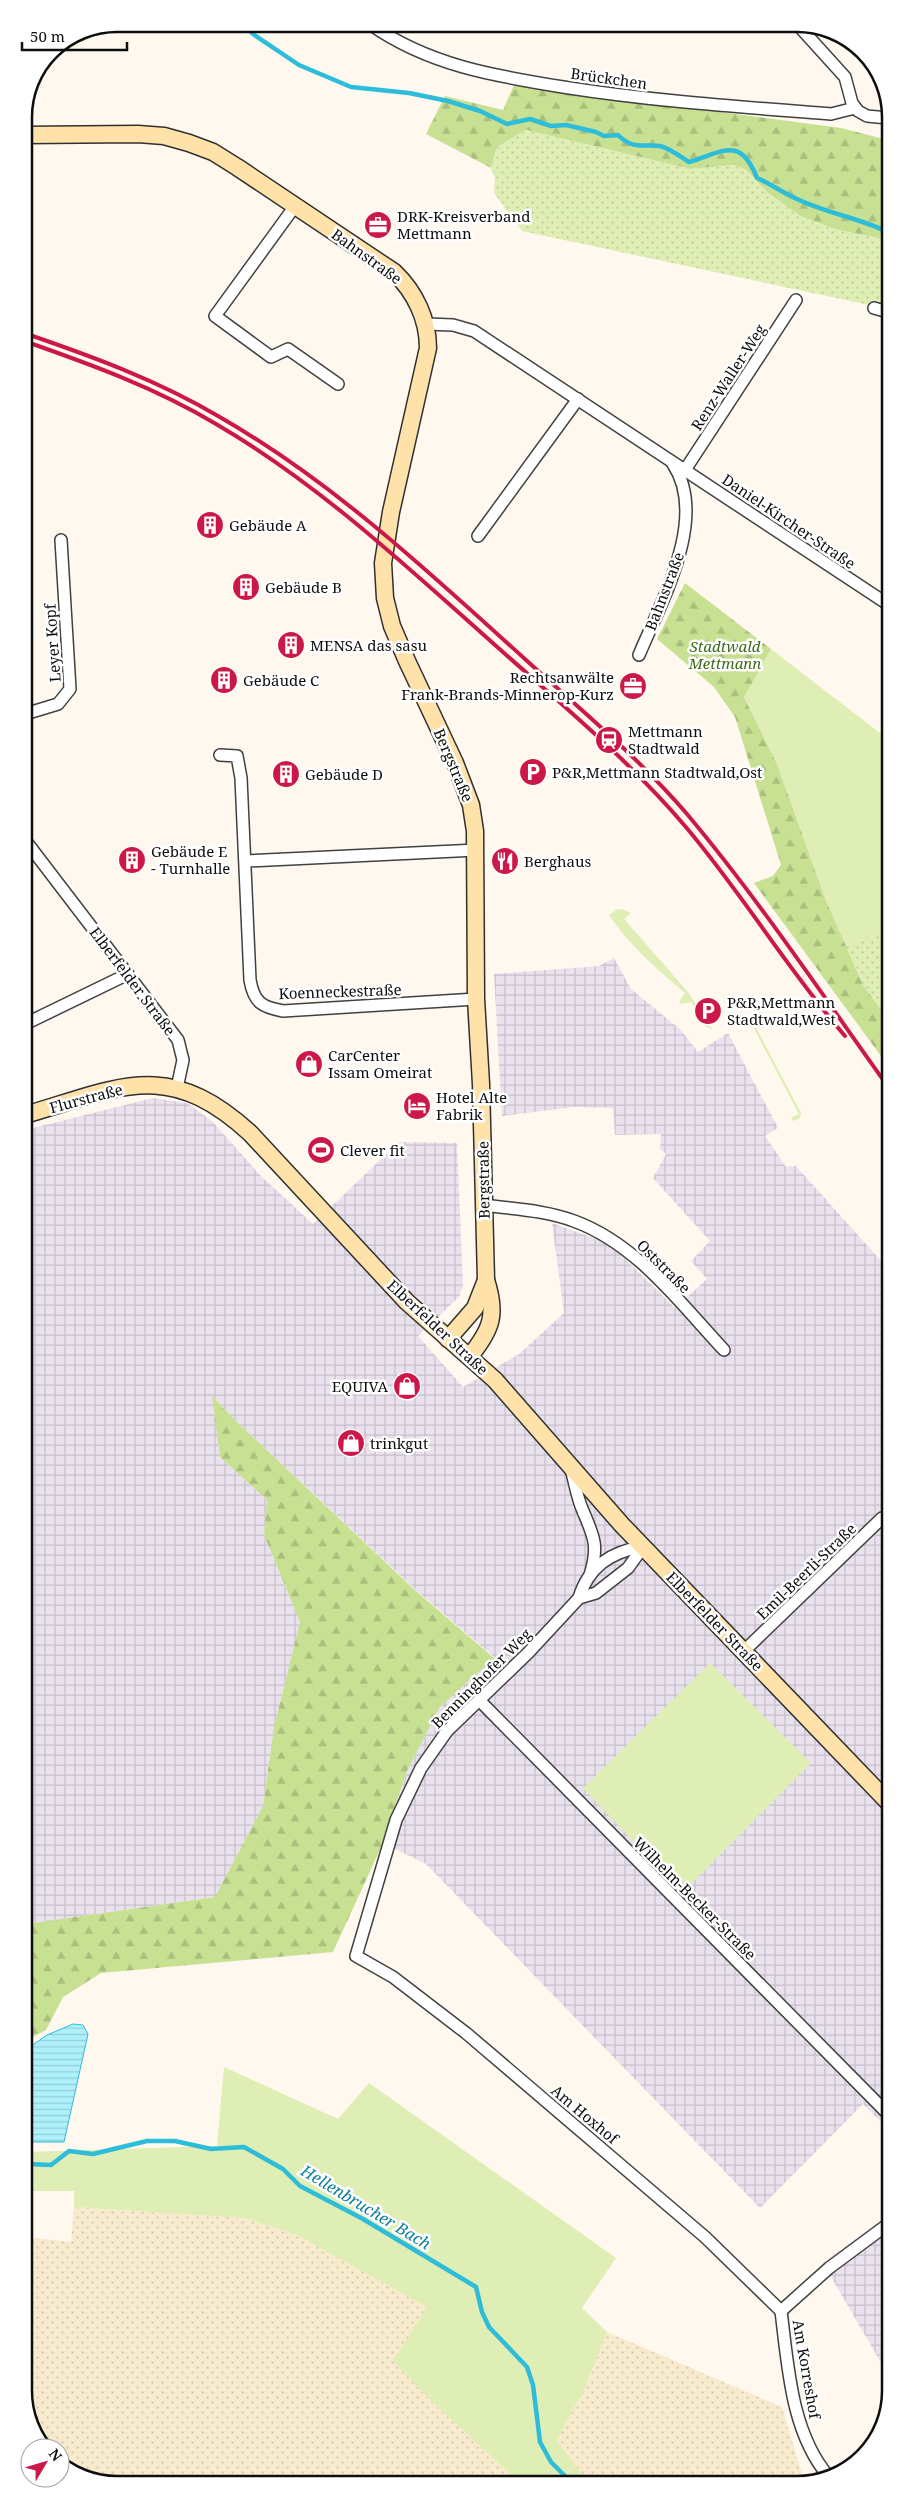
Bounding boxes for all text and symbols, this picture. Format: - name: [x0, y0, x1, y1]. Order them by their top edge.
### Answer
- scale bar: [22, 20, 128, 52]
- text: 50 m: [30, 26, 65, 46]
- street label: Brückchen: [570, 63, 649, 93]
- place label: DRK-Kreisverband Mettmann: [397, 206, 530, 243]
- office icon: DRK-Kreisverband Mettmann: [363, 210, 393, 240]
- street label: Bahnstraße: [328, 224, 406, 288]
- street label: Renz-Waller-Weg: [686, 320, 770, 434]
- street label: Daniel-Kircher-Straße: [719, 469, 859, 573]
- building icon: Gebäude A: [195, 510, 225, 540]
- place label: Gebäude A: [229, 515, 307, 535]
- street label: Bahnstraße: [640, 549, 688, 633]
- building icon: Gebäude B: [231, 572, 261, 602]
- place label: Gebäude B: [265, 577, 342, 597]
- street label: Leyer Kopf: [39, 602, 65, 683]
- building icon: MENSA das sasu: [276, 630, 306, 660]
- place label: MENSA das sasu: [310, 635, 427, 655]
- park label: Stadtwald Mettmann: [688, 636, 761, 673]
- building icon: Gebäude C: [209, 665, 239, 695]
- place label: Rechtsanwälte Frank-Brands-Minnerop-Kurz: [401, 667, 614, 704]
- place label: Gebäude C: [243, 670, 319, 690]
- office icon: Rechtsanwälte Frank-Brands-Minnerop-Kurz: [618, 671, 648, 701]
- place label: Mettmann Stadtwald: [628, 721, 703, 758]
- street label: Bergstraße: [430, 725, 478, 805]
- station icon: Mettmann Stadtwald: [594, 725, 624, 755]
- parking icon: P&R,Mettmann Stadtwald,Ost: [518, 757, 548, 787]
- building icon: Gebäude D: [271, 759, 301, 789]
- place label: P&R,Mettmann Stadtwald,Ost: [552, 762, 762, 782]
- place label: Gebäude D: [305, 764, 383, 784]
- place label: Gebäude E - Turnhalle: [151, 841, 230, 878]
- building icon: Gebäude E - Turnhalle: [117, 845, 147, 875]
- restaurant icon: Berghaus: [490, 846, 520, 876]
- place label: Berghaus: [524, 851, 591, 871]
- street label: Elberfelder Straße: [86, 923, 180, 1039]
- street label: Koenneckestraße: [278, 979, 402, 1003]
- place label: P&R,Mettmann Stadtwald,West: [727, 992, 836, 1029]
- parking icon: P&R,Mettmann Stadtwald,West: [693, 996, 723, 1026]
- place label: CarCenter Issam Omeirat: [328, 1045, 432, 1082]
- shop icon: CarCenter Issam Omeirat: [294, 1049, 324, 1079]
- street label: Flurstraße: [47, 1079, 125, 1117]
- place label: Hotel Alte Fabrik: [436, 1087, 507, 1124]
- hotel icon: Hotel Alte Fabrik: [402, 1091, 432, 1121]
- sports icon: Clever fit: [306, 1135, 336, 1165]
- place label: Clever fit: [340, 1140, 405, 1160]
- street label: Bergstraße: [472, 1141, 494, 1219]
- street label: Oststraße: [633, 1235, 695, 1297]
- street label: Elberfelder Straße: [383, 1275, 493, 1379]
- shop icon: EQUIVA: [392, 1371, 422, 1401]
- place label: EQUIVA: [332, 1376, 388, 1396]
- shop icon: trinkgut: [336, 1428, 366, 1458]
- place label: trinkgut: [370, 1433, 428, 1453]
- street label: Emil-Beerli-Straße: [752, 1518, 860, 1624]
- street label: Elberfelder Straße: [662, 1567, 768, 1675]
- street label: Benninghofer Weg: [427, 1624, 535, 1732]
- street label: Wilhelm-Becker-Straße: [629, 1832, 761, 1964]
- street label: Am Hoxhof: [547, 2080, 624, 2149]
- water label: Hellenbrucher Bach: [296, 2159, 435, 2255]
- street label: Am Korreshof: [788, 2318, 826, 2421]
- north arrow: [20, 2438, 70, 2488]
- text: N: [45, 2444, 67, 2465]

